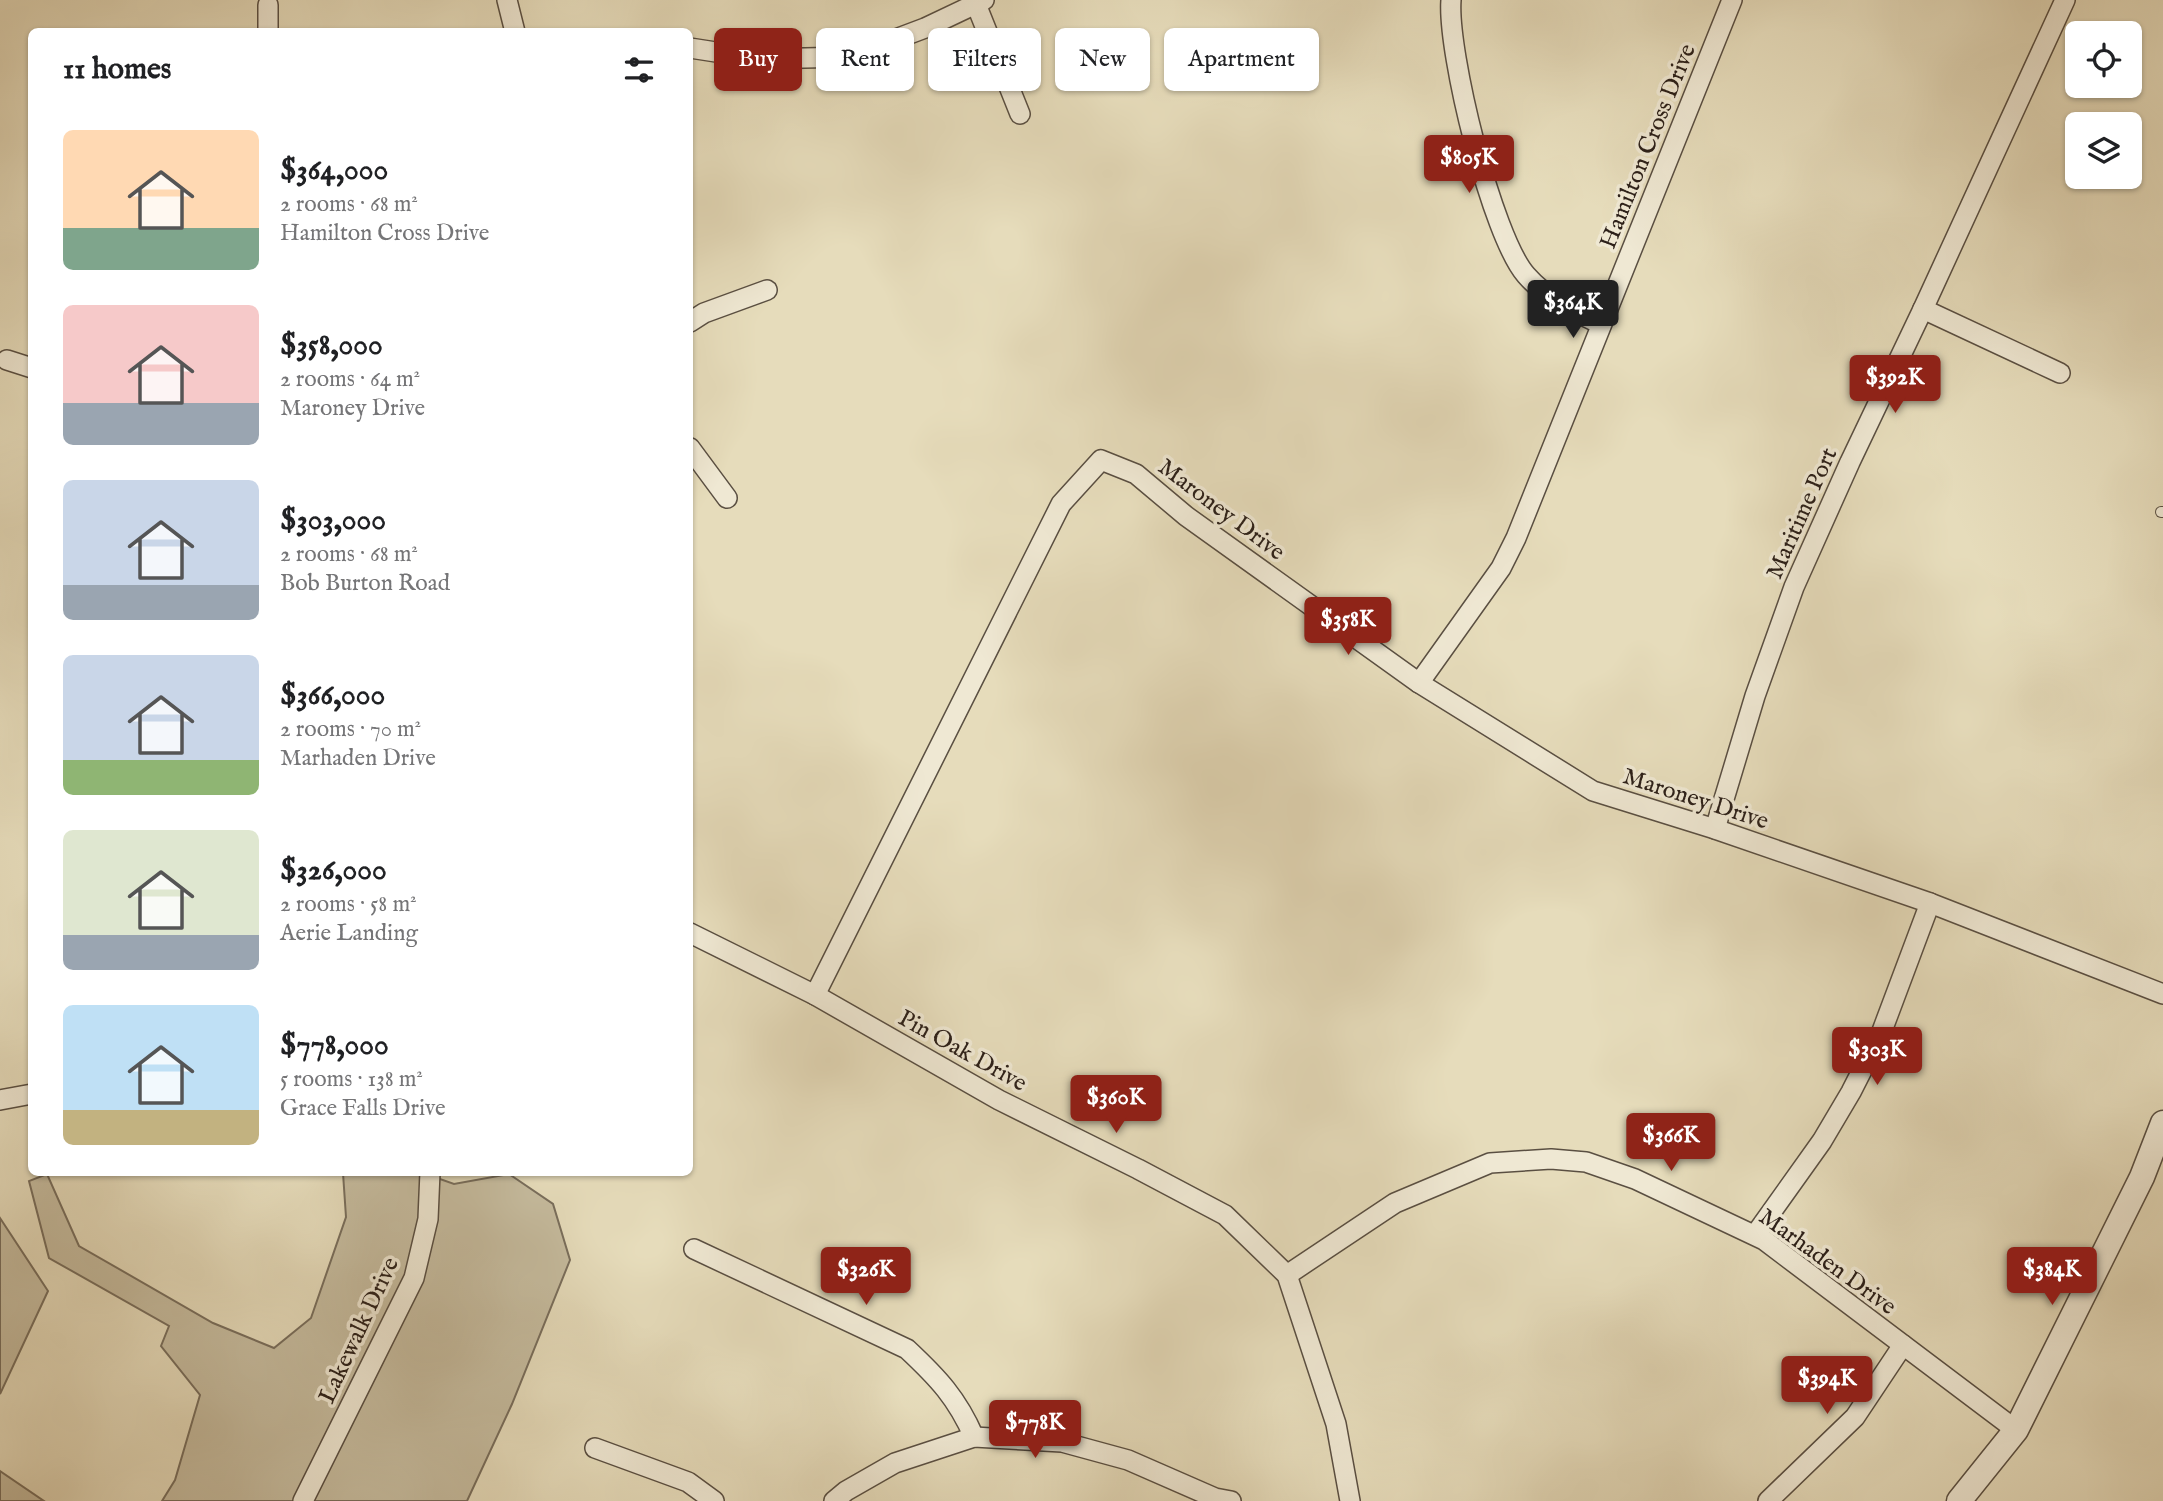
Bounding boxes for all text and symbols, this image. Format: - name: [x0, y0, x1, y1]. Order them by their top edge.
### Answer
- map controls: [2065, 21, 2142, 189]
- button: locate: [2065, 21, 2142, 98]
- chip: Buy: [714, 28, 802, 91]
- chip: Rent: [816, 28, 914, 91]
- chip: Filters: [928, 28, 1041, 91]
- chip: New: [1055, 28, 1150, 91]
- chip: Apartment: [1164, 28, 1319, 91]
- street label: Hamilton Cross Drive: [1593, 40, 1704, 254]
- text: 11 homes: [63, 51, 171, 89]
- icon: filters: [620, 51, 658, 89]
- button: layers: [2065, 112, 2142, 189]
- pin: $805K: [1420, 136, 1518, 195]
- text: $805K: [1440, 143, 1498, 172]
- text: $364,000: [280, 152, 388, 190]
- icon: home: [119, 158, 203, 242]
- text: 2 rooms · 68 m²: [280, 190, 418, 219]
- text: Hamilton Cross Drive: [280, 219, 489, 248]
- pin: $364K: [1524, 280, 1622, 340]
- text: $364K: [1544, 288, 1602, 317]
- text: $358,000: [280, 327, 383, 365]
- icon: home: [119, 333, 203, 417]
- pin: $392K: [1846, 356, 1944, 415]
- text: $392K: [1866, 363, 1924, 392]
- text: 2 rooms · 64 m²: [280, 365, 420, 394]
- text: Maroney Drive: [280, 394, 425, 423]
- street label: Maritime Port: [1760, 443, 1845, 584]
- street label: Maroney Drive: [1151, 452, 1291, 568]
- text: $303,000: [280, 502, 386, 540]
- icon: home: [119, 508, 203, 592]
- text: 2 rooms · 68 m²: [280, 540, 418, 569]
- text: Bob Burton Road: [280, 569, 450, 598]
- pin: $358K: [1299, 598, 1397, 657]
- text: $358K: [1320, 605, 1376, 634]
- text: $366,000: [280, 677, 385, 715]
- icon: home: [119, 683, 203, 767]
- text: 2 rooms · 70 m²: [280, 715, 421, 744]
- text: Marhaden Drive: [280, 744, 436, 773]
- street label: Maroney Drive: [1619, 761, 1772, 838]
- text: $326,000: [280, 852, 387, 890]
- icon: home: [119, 858, 203, 942]
- text: 2 rooms · 58 m²: [280, 890, 417, 919]
- text: Aerie Landing: [280, 919, 418, 948]
- street label: Pin Oak Drive: [892, 1003, 1032, 1099]
- text: $778,000: [280, 1027, 389, 1065]
- pin: $303K: [1828, 1028, 1926, 1087]
- icon: home: [119, 1033, 203, 1117]
- text: $303K: [1848, 1035, 1906, 1064]
- text: 5 rooms · 138 m²: [280, 1065, 423, 1094]
- pin: $360K: [1067, 1076, 1165, 1135]
- text: $360K: [1087, 1083, 1145, 1112]
- text: Grace Falls Drive: [280, 1094, 446, 1123]
- pin: $366K: [1622, 1114, 1720, 1173]
- text: $366K: [1642, 1121, 1700, 1150]
- street label: Marhaden Drive: [1752, 1202, 1902, 1323]
- pin: $326K: [817, 1248, 915, 1307]
- pin: $384K: [2003, 1248, 2101, 1307]
- street label: Lakewalk Drive: [312, 1253, 407, 1409]
- text: $326K: [837, 1255, 895, 1284]
- text: $384K: [2023, 1255, 2081, 1284]
- pin: $394K: [1778, 1356, 1876, 1416]
- text: $394K: [1797, 1364, 1857, 1393]
- pin: $778K: [986, 1400, 1084, 1460]
- text: $778K: [1005, 1408, 1065, 1437]

